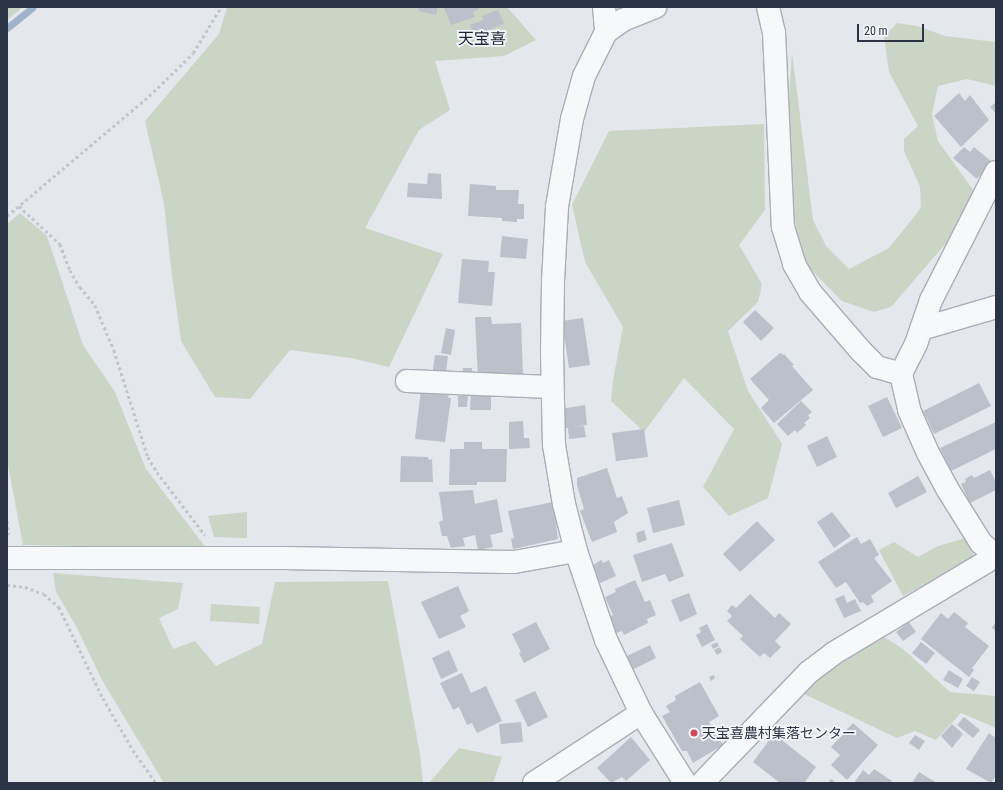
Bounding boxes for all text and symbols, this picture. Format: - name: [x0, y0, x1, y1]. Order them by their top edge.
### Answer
- scale bar: [859, 16, 926, 42]
- text: 20 m: [864, 24, 888, 38]
- district label: 天宝喜: [458, 29, 506, 49]
- place label: 天宝喜農村集落センター: [702, 725, 856, 741]
- marker: 天宝喜農村集落センター: [689, 728, 699, 738]

